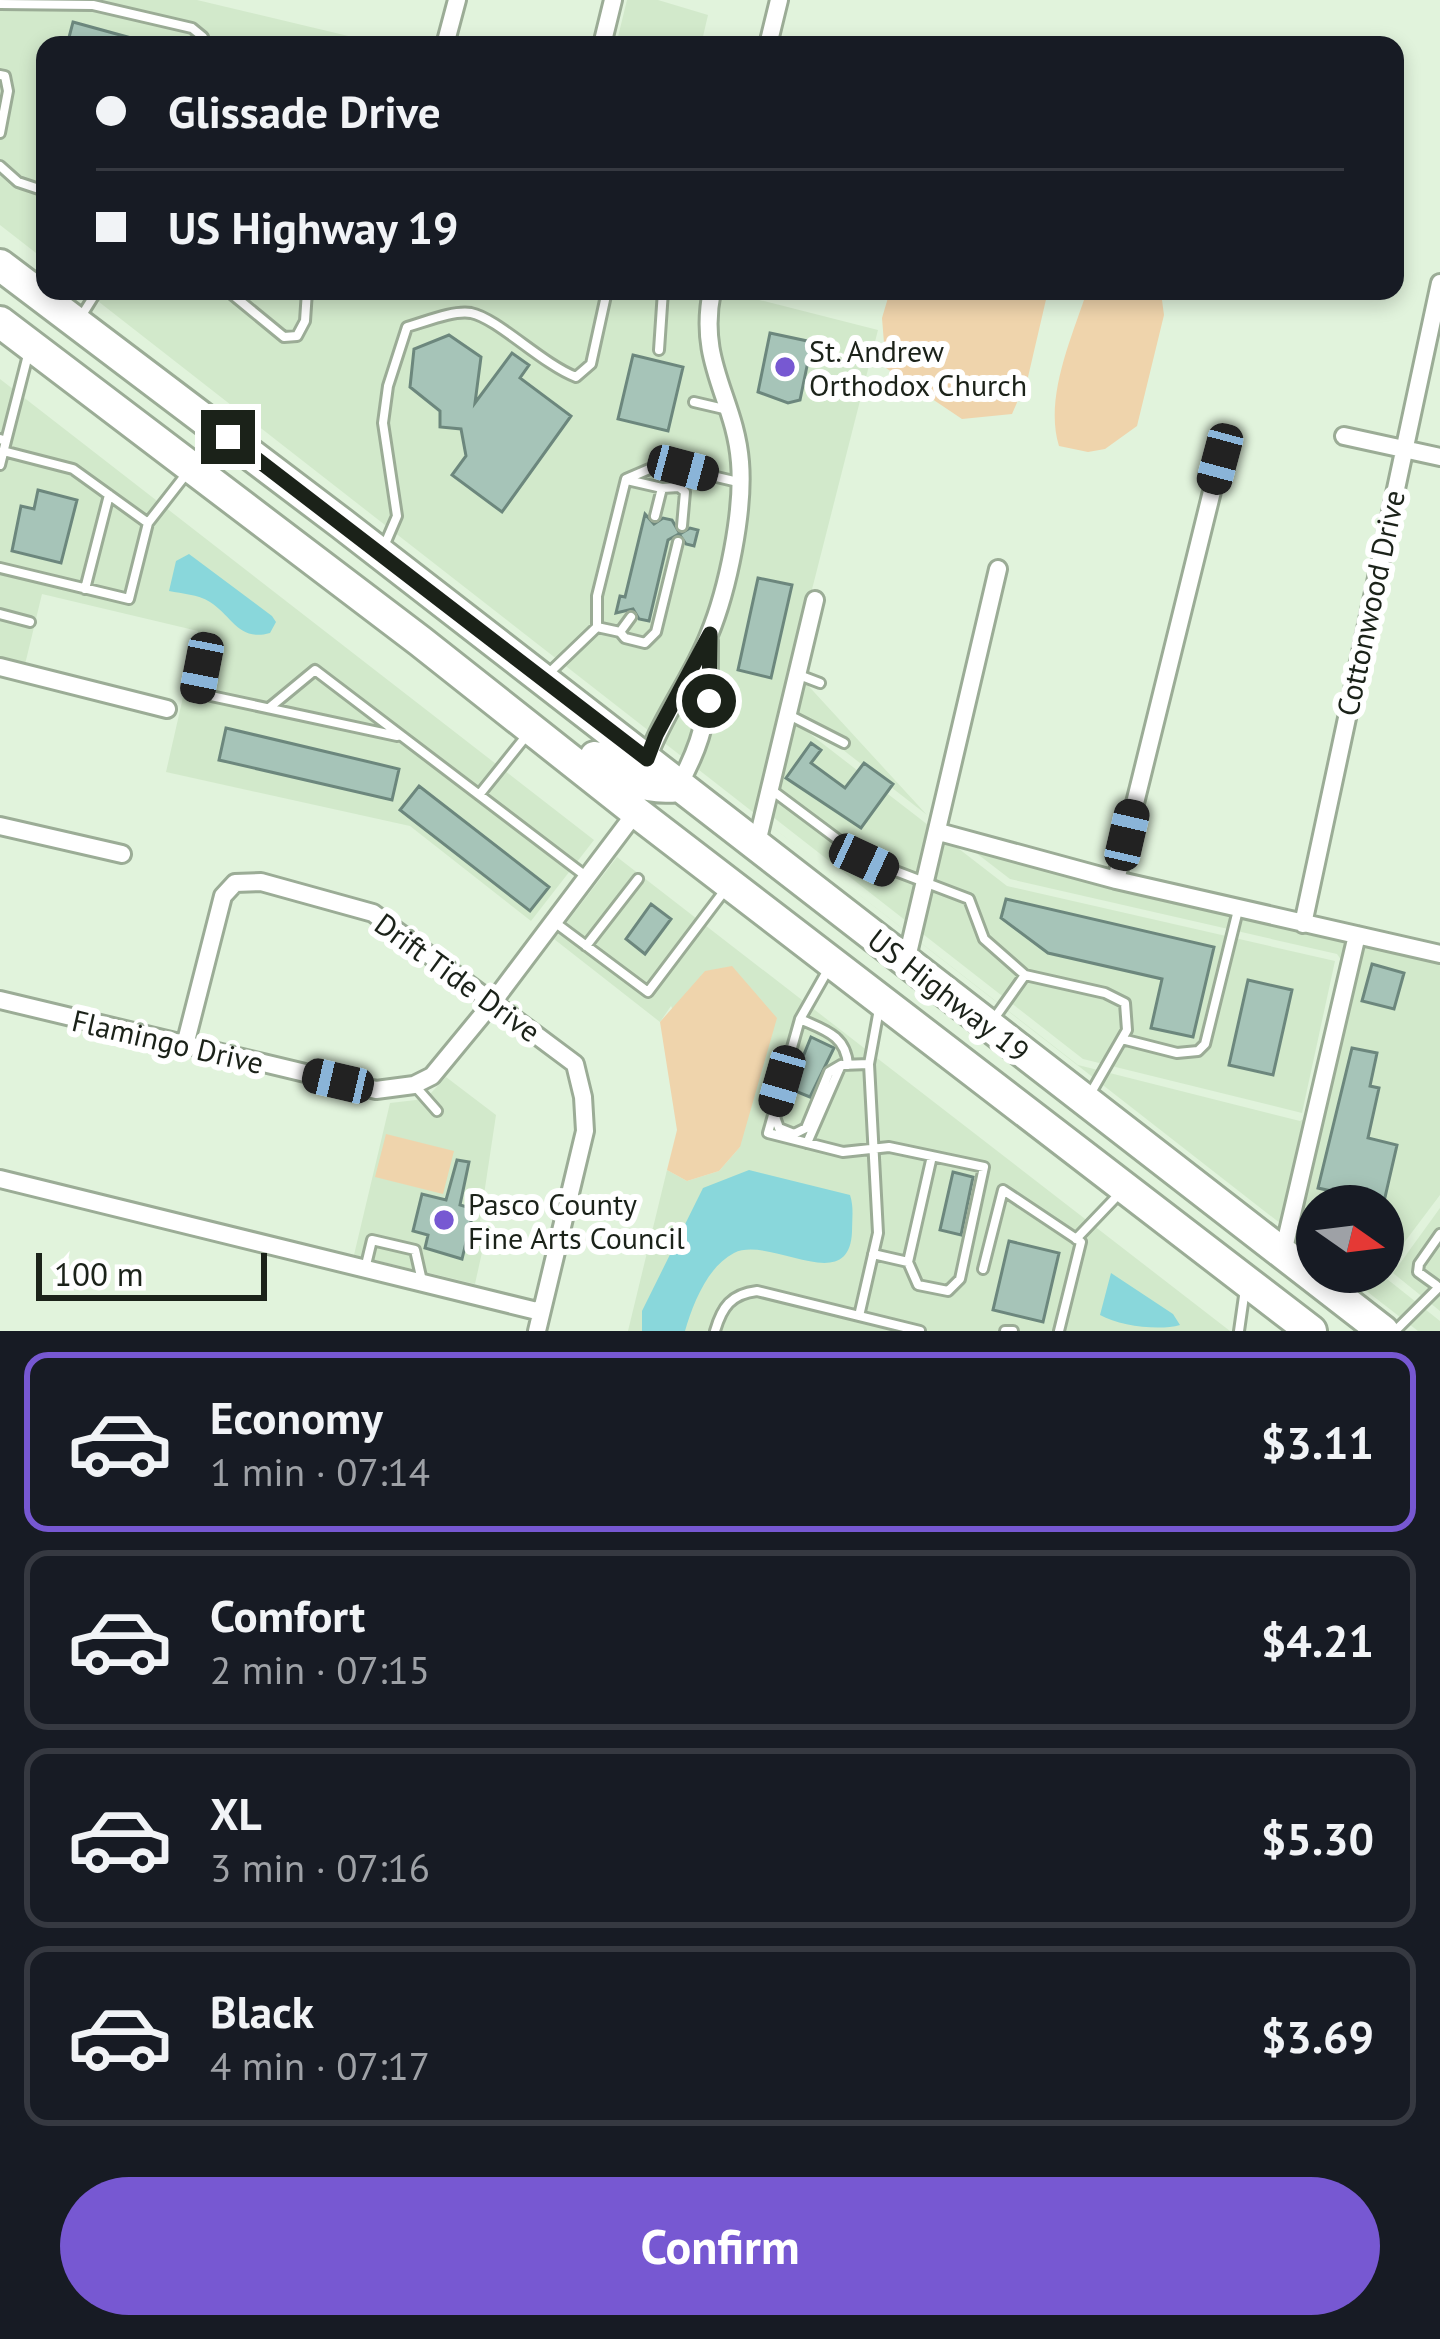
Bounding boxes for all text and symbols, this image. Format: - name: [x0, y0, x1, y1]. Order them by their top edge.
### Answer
- text: Glissade Drive: [168, 82, 441, 140]
- text: US Highway 19: [168, 198, 459, 256]
- place label: St. Andrew Orthodox Church: [809, 331, 1027, 404]
- marker: St. Andrew Orthodox Church: [772, 354, 798, 380]
- route end: [201, 410, 255, 464]
- car: [1193, 420, 1247, 498]
- car: [644, 441, 722, 495]
- street label: Cottonwood Drive: [1327, 486, 1413, 720]
- car: [177, 629, 227, 707]
- route start: [682, 674, 736, 728]
- car: [1101, 796, 1153, 874]
- car: [824, 828, 904, 892]
- street label: Drift Tide Drive: [367, 904, 549, 1050]
- street label: US Highway 19: [860, 920, 1038, 1070]
- street label: Flamingo Drive: [68, 1000, 268, 1082]
- car: [755, 1041, 809, 1121]
- car: [299, 1055, 377, 1107]
- place label: Pasco County Fine Arts Council: [468, 1184, 685, 1257]
- north arrow: [1296, 1185, 1404, 1293]
- map controls: [1296, 1185, 1404, 1293]
- marker: Pasco County Fine Arts Council: [431, 1207, 457, 1233]
- scale bar: [36, 1247, 267, 1300]
- text: 100 m: [54, 1252, 144, 1295]
- icon: car: [66, 1388, 174, 1496]
- text: Economy: [210, 1388, 383, 1446]
- text: $3.11: [1261, 1413, 1374, 1471]
- text: 1 min · 07:14: [210, 1446, 430, 1497]
- icon: car: [66, 1586, 174, 1694]
- text: Comfort: [210, 1586, 365, 1644]
- text: $4.21: [1261, 1611, 1374, 1669]
- text: 2 min · 07:15: [210, 1644, 430, 1695]
- icon: car: [66, 1784, 174, 1892]
- text: XL: [210, 1784, 262, 1842]
- text: $5.30: [1261, 1809, 1374, 1867]
- text: 3 min · 07:16: [210, 1842, 430, 1893]
- icon: car: [66, 1982, 174, 2090]
- text: Black: [210, 1982, 314, 2040]
- text: $3.69: [1261, 2007, 1374, 2065]
- text: 4 min · 07:17: [210, 2040, 430, 2091]
- button: Confirm: [60, 2177, 1380, 2315]

